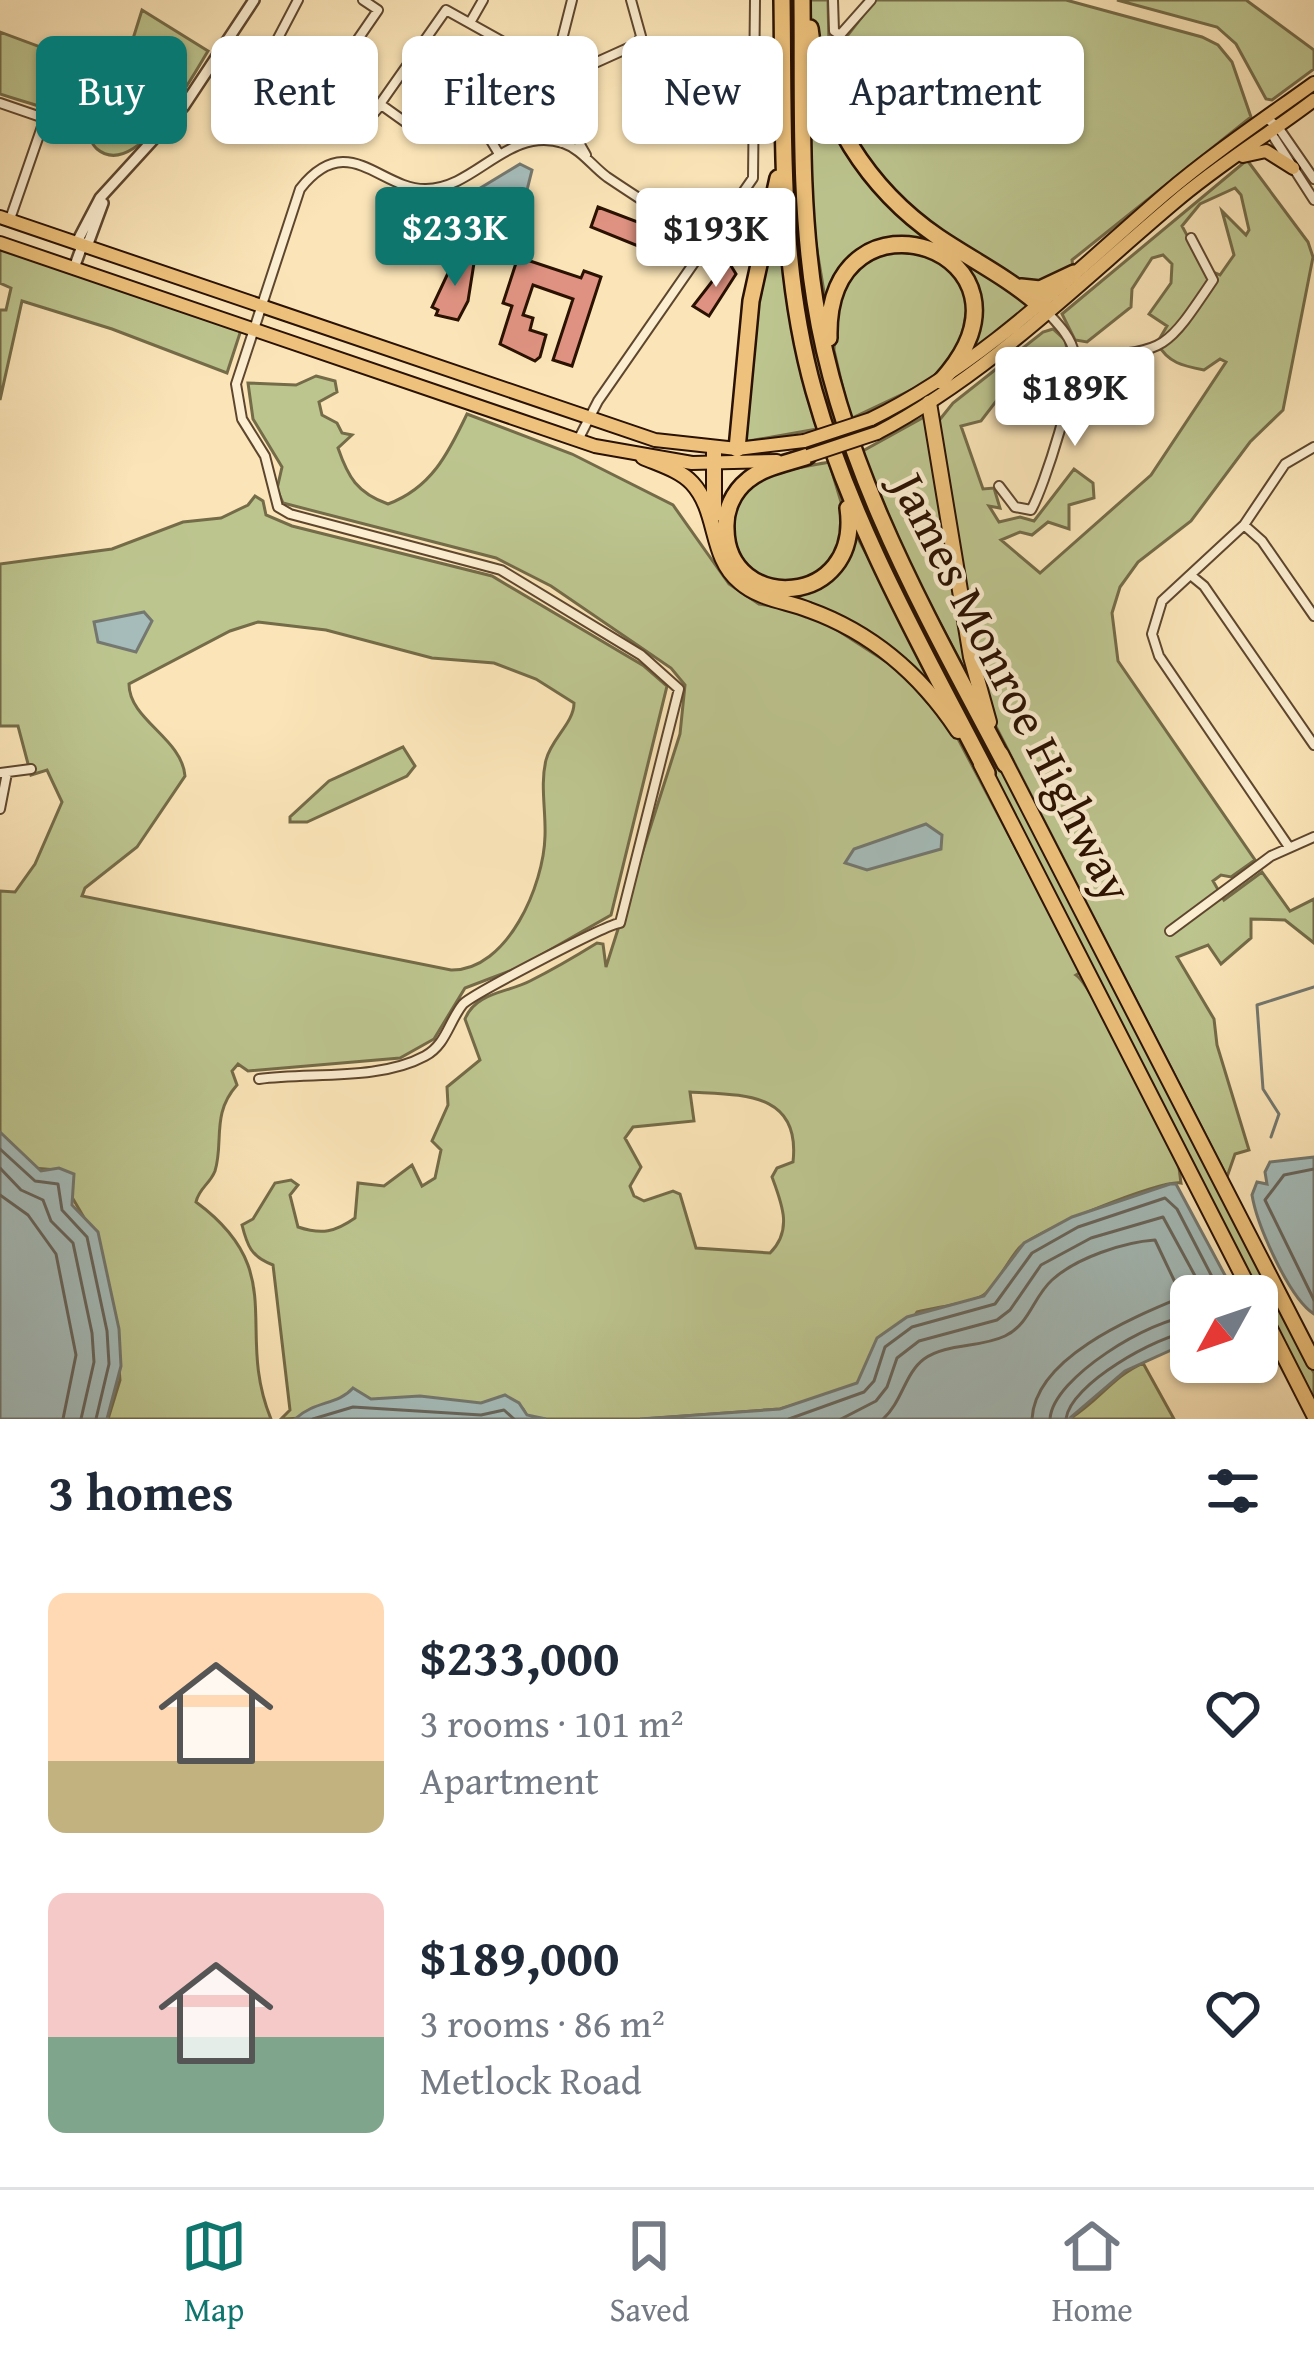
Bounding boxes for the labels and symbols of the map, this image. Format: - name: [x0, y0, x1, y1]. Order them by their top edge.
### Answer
- pin: $233K: [371, 187, 539, 289]
- pin: $193K: [632, 188, 800, 290]
- pin: $189K: [991, 347, 1159, 449]
- street label: James Monroe Highway: [872, 455, 1152, 914]
- north arrow: [1170, 1275, 1278, 1383]

